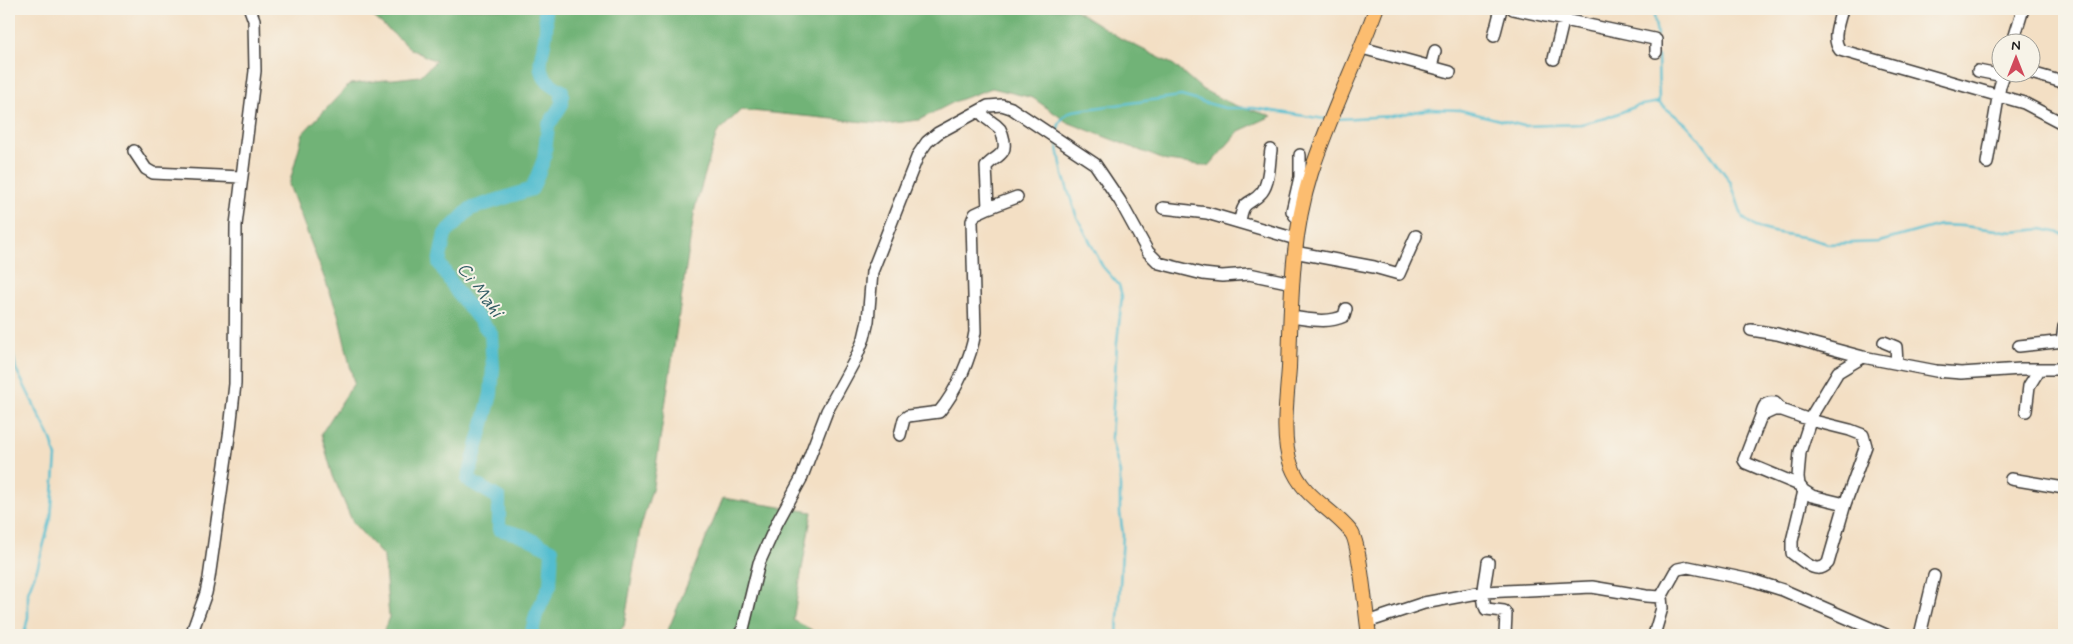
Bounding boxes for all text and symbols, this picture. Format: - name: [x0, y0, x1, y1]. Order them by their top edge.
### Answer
- north arrow: [1990, 32, 2040, 82]
- text: N: [2011, 37, 2021, 55]
- water label: Ci Mahi: [451, 257, 510, 325]

